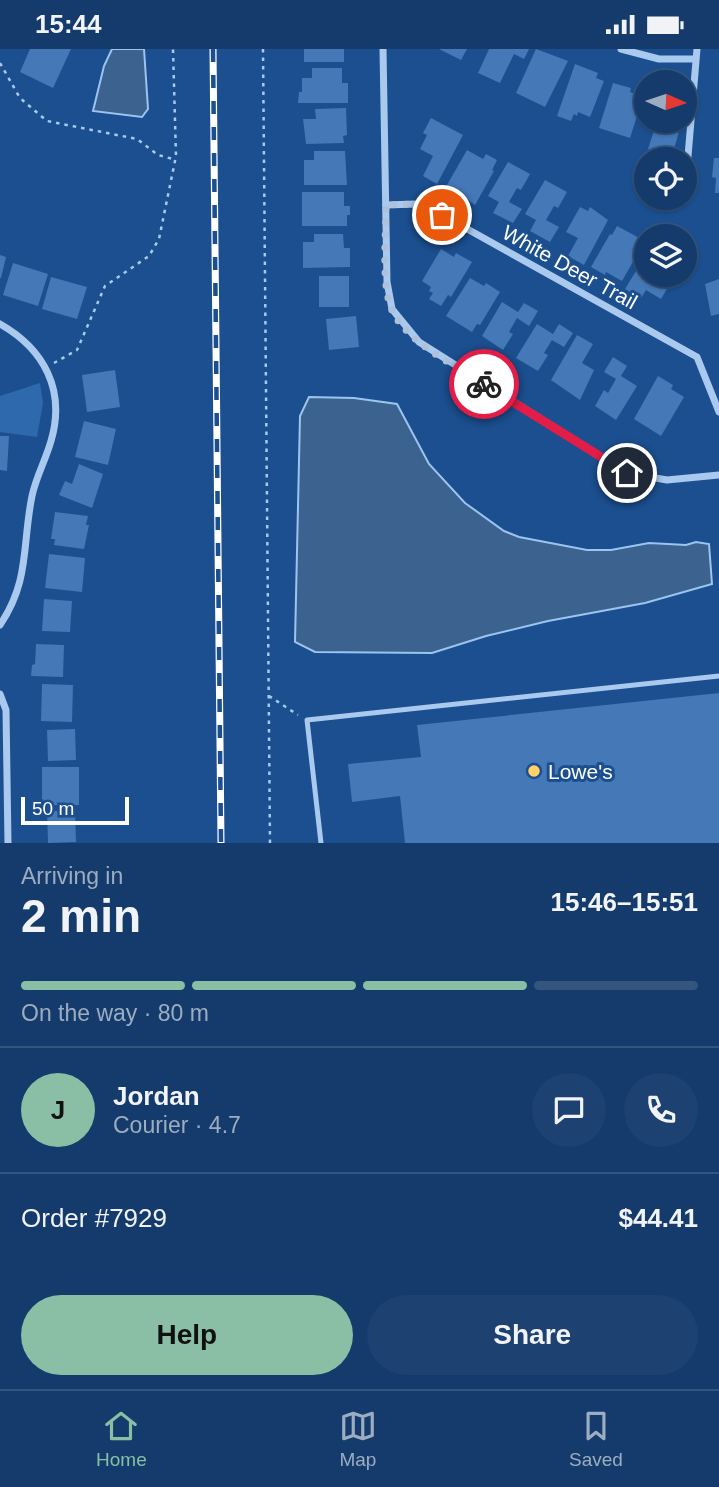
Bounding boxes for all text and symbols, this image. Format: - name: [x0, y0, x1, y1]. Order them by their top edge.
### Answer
- text: 15:44: [35, 9, 102, 39]
- north arrow: [634, 70, 696, 133]
- map controls: [634, 70, 697, 287]
- button: locate: [634, 147, 697, 210]
- pin: [412, 185, 472, 245]
- icon: bag: [423, 196, 461, 234]
- street label: White Deer Trail: [499, 220, 641, 314]
- button: layers: [634, 224, 697, 287]
- courier: [449, 349, 519, 419]
- icon: bike: [465, 365, 503, 403]
- pin: [597, 443, 657, 503]
- icon: home: [608, 454, 646, 492]
- place label: Lowe's: [548, 760, 613, 783]
- marker: Lowe's: [526, 763, 542, 779]
- scale bar: [21, 794, 130, 826]
- text: 50 m: [32, 798, 74, 819]
- text: Arriving in: [21, 863, 123, 889]
- text: 15:46–15:51: [551, 887, 698, 917]
- text: 2 min: [21, 890, 141, 942]
- text: On the way · 80 m: [21, 1000, 209, 1026]
- button: chat: [532, 1073, 606, 1147]
- button: phone: [624, 1073, 698, 1147]
- text: Jordan: [113, 1081, 200, 1111]
- text: J: [51, 1095, 65, 1125]
- text: Courier · 4.7: [113, 1112, 241, 1138]
- text: Order #7929: [21, 1203, 167, 1233]
- text: $44.41: [618, 1203, 698, 1233]
- button: Help: [21, 1295, 353, 1375]
- button: Share: [367, 1295, 698, 1375]
- tab: Home: [96, 1407, 147, 1471]
- tab: Map: [339, 1407, 377, 1471]
- tab: Saved: [569, 1407, 623, 1471]

